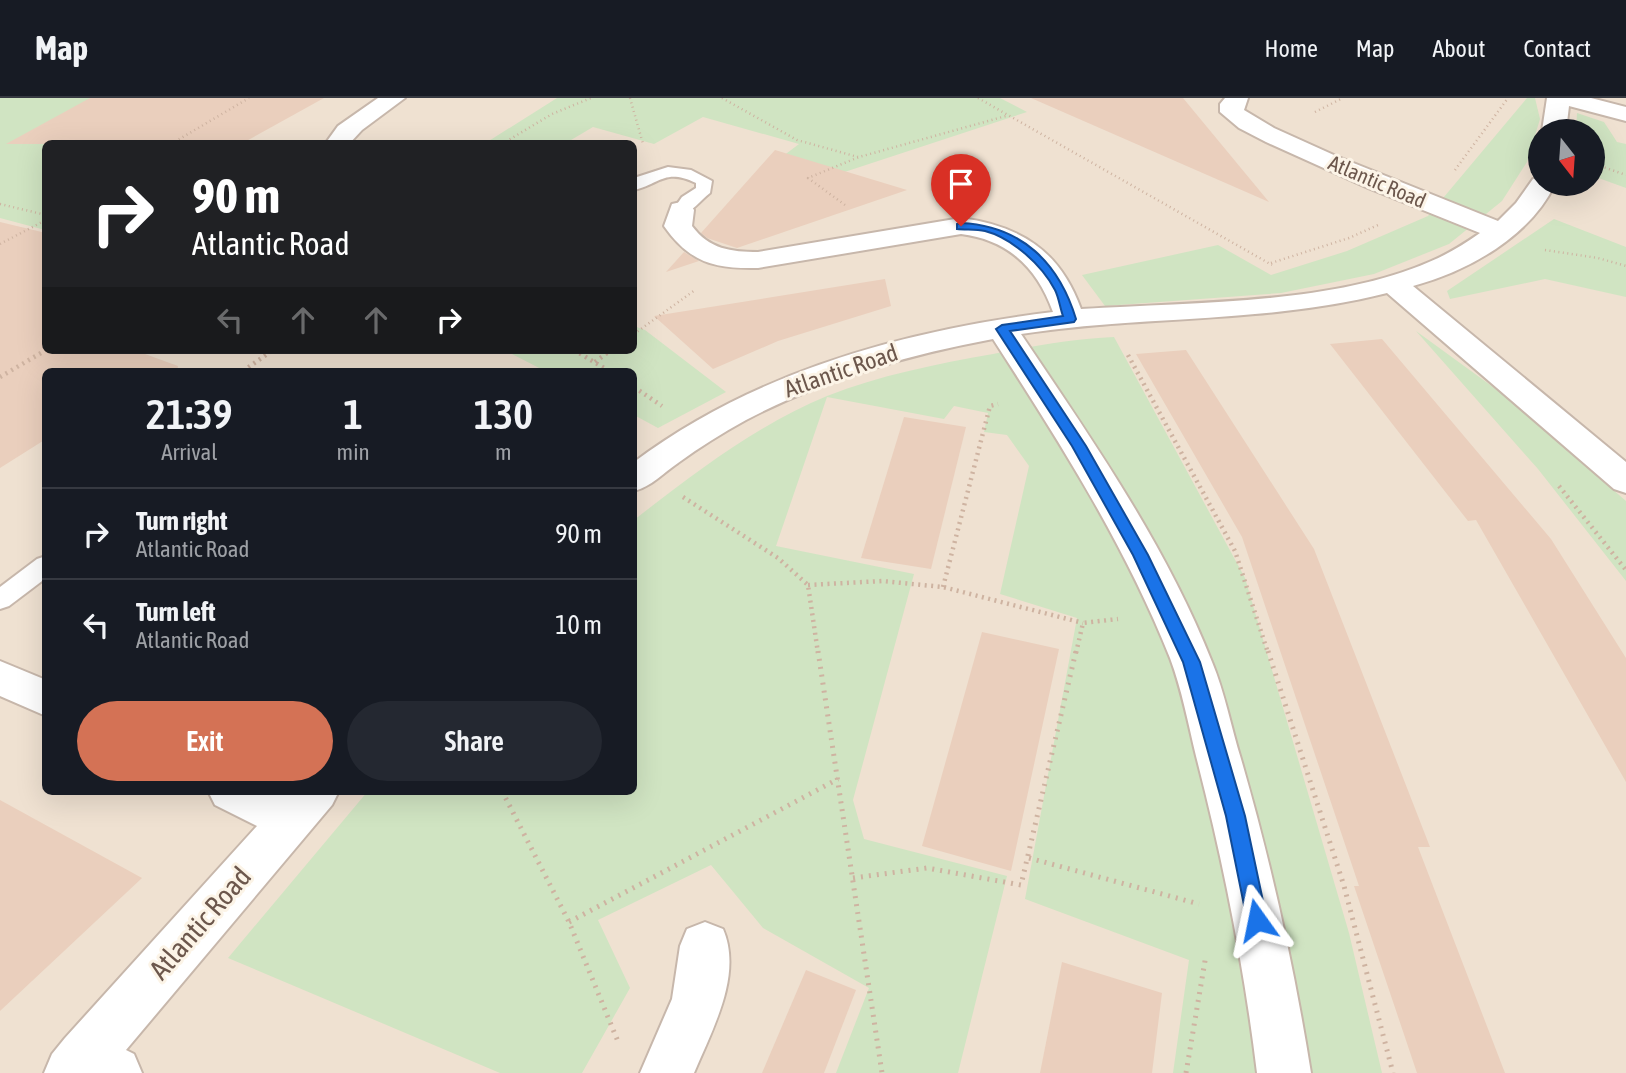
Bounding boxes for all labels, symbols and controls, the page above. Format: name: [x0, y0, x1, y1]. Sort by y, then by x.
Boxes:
text: Map: [35, 29, 88, 67]
text: Home: [1264, 35, 1318, 62]
text: Map: [1356, 35, 1394, 62]
text: About: [1432, 35, 1485, 62]
text: Contact: [1523, 35, 1591, 62]
north arrow: [1528, 119, 1605, 196]
map controls: [1528, 119, 1605, 196]
street label: Atlantic Road: [1325, 150, 1430, 212]
pin: [931, 154, 991, 226]
icon: arrive: [942, 165, 980, 203]
text: 90 m: [192, 167, 280, 223]
icon: right: [77, 168, 168, 259]
text: Atlantic Road: [192, 225, 350, 262]
icon: left: [211, 301, 249, 339]
icon: ahead: [284, 301, 322, 339]
icon: ahead: [357, 301, 395, 339]
icon: right: [430, 301, 468, 339]
street label: Atlantic Road: [781, 339, 901, 403]
text: 21:39: [146, 390, 233, 438]
text: 1: [343, 390, 363, 438]
text: 130: [474, 390, 533, 438]
text: Arrival: [161, 439, 217, 465]
text: min: [337, 439, 370, 465]
text: m: [495, 439, 512, 465]
text: Turn right: [136, 506, 227, 536]
icon: right: [77, 515, 115, 553]
text: 90 m: [555, 519, 602, 549]
text: Atlantic Road: [136, 536, 249, 562]
text: Turn left: [136, 597, 216, 627]
icon: left: [77, 606, 115, 644]
text: 10 m: [555, 610, 602, 640]
text: Atlantic Road: [136, 627, 249, 653]
button: Exit: [77, 701, 333, 781]
button: Share: [347, 701, 602, 781]
street label: Atlantic Road: [143, 860, 257, 986]
position arrow: [1220, 883, 1294, 957]

